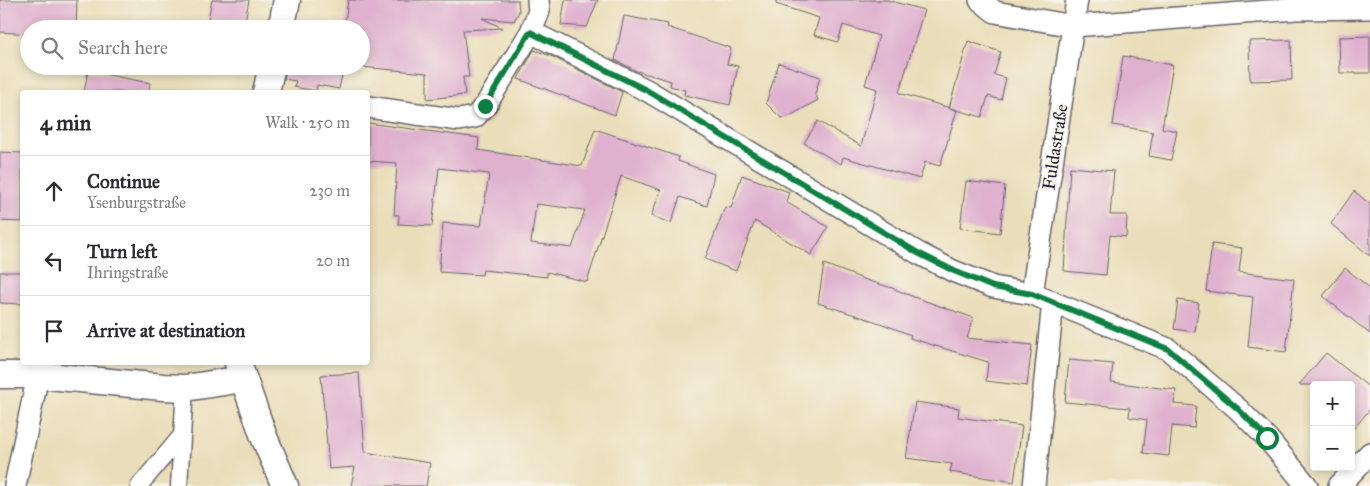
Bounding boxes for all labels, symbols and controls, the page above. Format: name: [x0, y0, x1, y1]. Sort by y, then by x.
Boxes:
search box: [20, 20, 370, 75]
icon: search: [38, 34, 66, 62]
text: Search here: [78, 36, 168, 59]
route end: [474, 95, 497, 118]
street label: Fuldastraße: [1037, 102, 1073, 192]
text: 4 min: [40, 110, 91, 136]
text: Walk · 250 m: [265, 113, 350, 132]
text: Continue: [87, 170, 160, 193]
icon: ahead: [40, 177, 68, 205]
text: 230 m: [310, 181, 350, 200]
text: Ysenburgstraße: [87, 193, 186, 212]
text: Turn left: [87, 240, 157, 263]
icon: left: [40, 247, 68, 275]
text: 20 m: [316, 251, 350, 270]
text: Ihringstraße: [87, 263, 168, 282]
icon: arrive: [40, 317, 68, 345]
text: Arrive at destination: [87, 319, 245, 342]
map controls: [1310, 381, 1355, 471]
button: +: [1310, 381, 1355, 426]
button: −: [1310, 426, 1355, 471]
route start: [1256, 427, 1279, 450]

